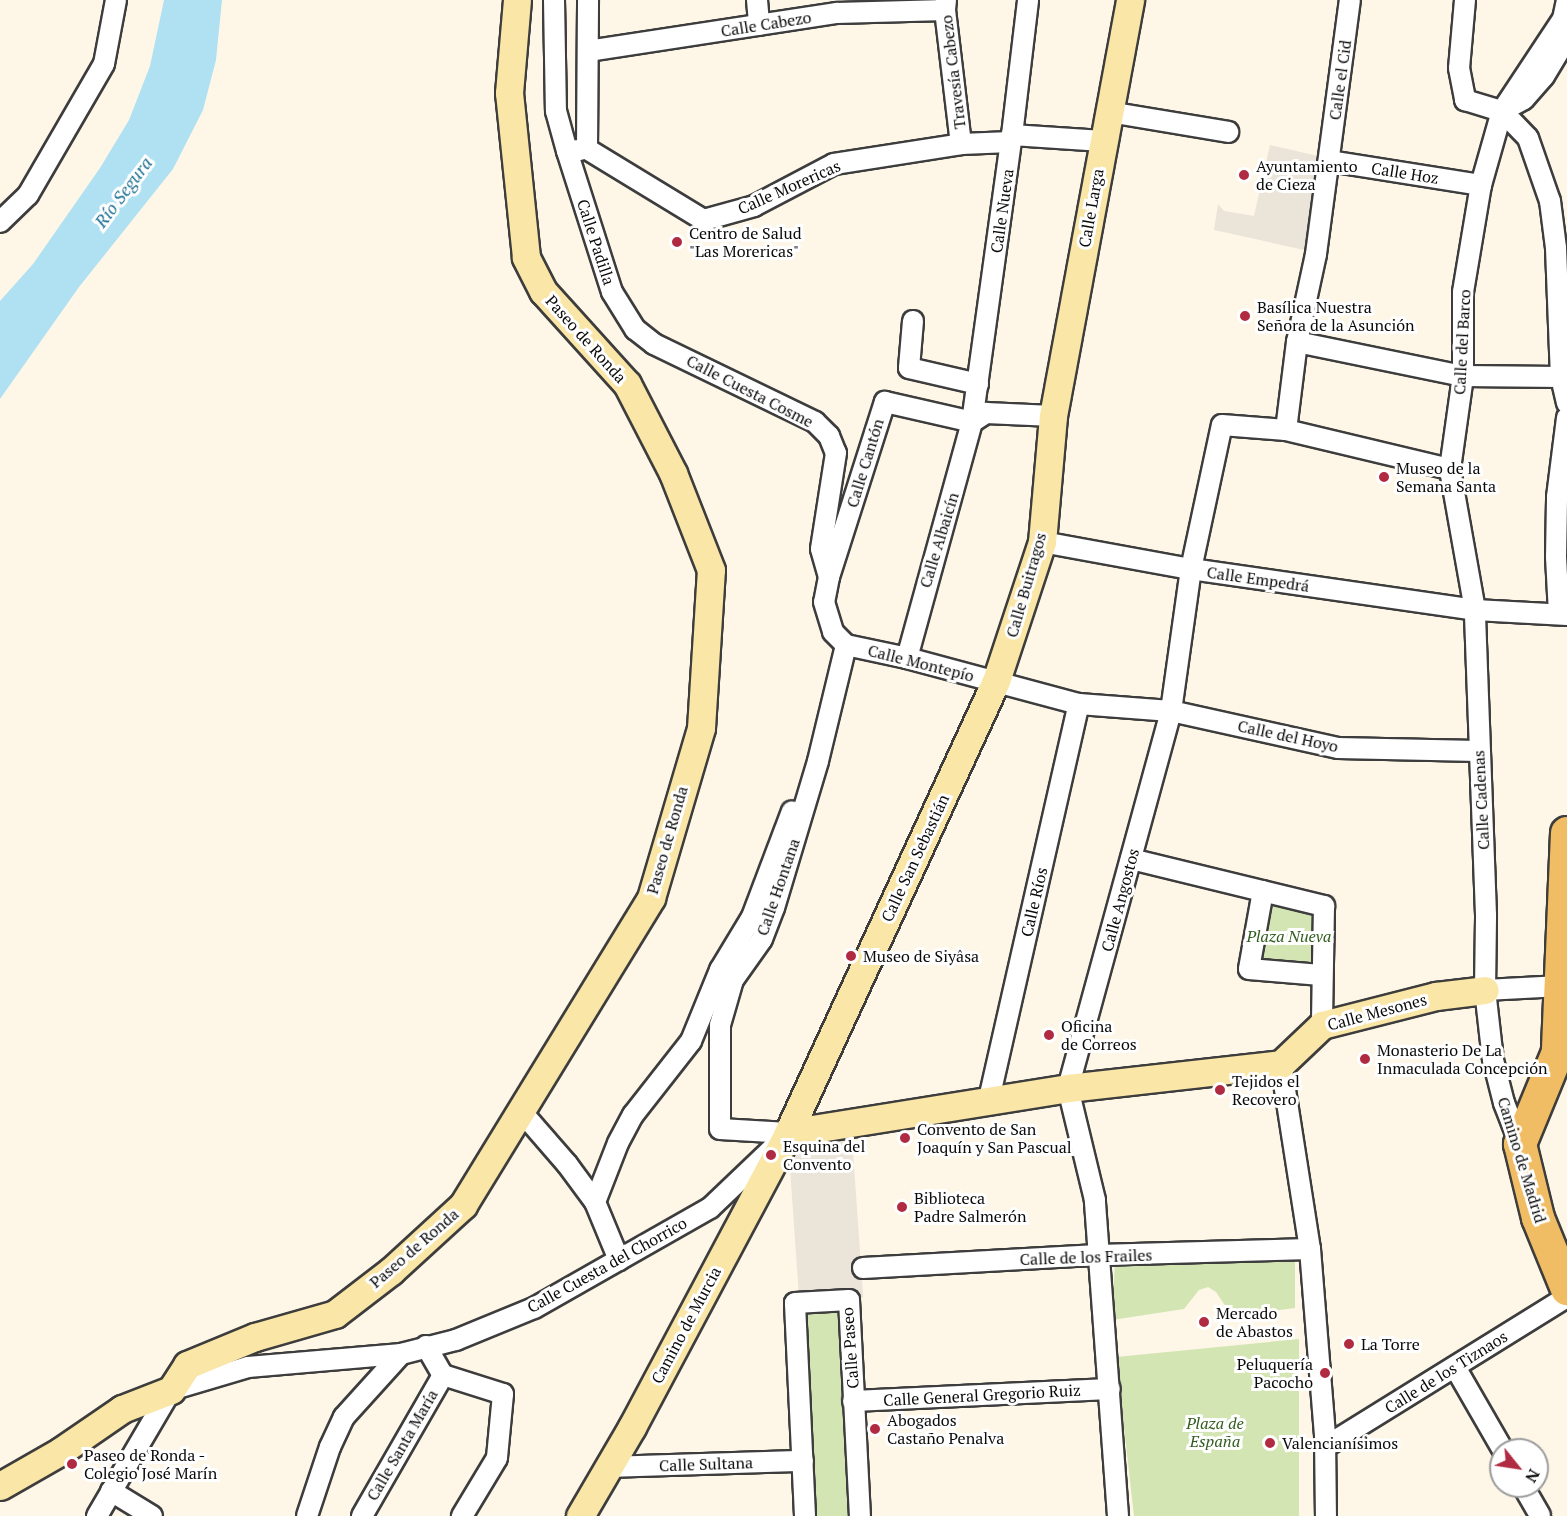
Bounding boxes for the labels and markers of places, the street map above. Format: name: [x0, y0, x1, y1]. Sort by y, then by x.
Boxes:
place label: Ayuntamiento de Cieza: [1256, 156, 1358, 194]
marker: Ayuntamiento de Cieza: [1237, 168, 1251, 182]
place label: Centro de Salud "Las Morericas": [689, 223, 802, 261]
marker: Centro de Salud "Las Morericas": [670, 235, 684, 249]
place label: Basílica Nuestra Señora de la Asunción: [1257, 297, 1415, 335]
marker: Basílica Nuestra Señora de la Asunción: [1238, 309, 1252, 323]
place label: Museo de la Semana Santa: [1396, 458, 1496, 496]
marker: Museo de la Semana Santa: [1377, 470, 1391, 484]
place label: Museo de Siyâsa: [863, 946, 979, 966]
marker: Museo de Siyâsa: [844, 949, 858, 963]
place label: Oficina de Correos: [1061, 1016, 1137, 1054]
marker: Oficina de Correos: [1042, 1028, 1056, 1042]
place label: Monasterio De La Inmaculada Concepción: [1377, 1040, 1548, 1078]
marker: Monasterio De La Inmaculada Concepción: [1358, 1052, 1372, 1066]
place label: Tejidos el Recovero: [1232, 1071, 1300, 1109]
marker: Tejidos el Recovero: [1213, 1083, 1227, 1097]
place label: Convento de San Joaquín y San Pascual: [917, 1119, 1072, 1157]
marker: Convento de San Joaquín y San Pascual: [898, 1131, 912, 1145]
place label: Esquina del Convento: [783, 1136, 865, 1174]
marker: Esquina del Convento: [764, 1148, 778, 1162]
place label: Biblioteca Padre Salmerón: [914, 1188, 1026, 1226]
marker: Biblioteca Padre Salmerón: [895, 1200, 909, 1214]
place label: Mercado de Abastos: [1216, 1303, 1293, 1341]
marker: Mercado de Abastos: [1197, 1315, 1211, 1329]
place label: La Torre: [1361, 1334, 1420, 1354]
marker: La Torre: [1342, 1337, 1356, 1351]
place label: Peluquería Pacocho: [1237, 1354, 1313, 1392]
marker: Peluquería Pacocho: [1318, 1366, 1332, 1380]
place label: Abogados Castaño Penalva: [887, 1410, 1004, 1448]
marker: Abogados Castaño Penalva: [868, 1422, 882, 1436]
place label: Valencianísimos: [1282, 1433, 1398, 1453]
marker: Valencianísimos: [1263, 1436, 1277, 1450]
place label: Paseo de Ronda - Colegio José Marín: [84, 1445, 217, 1483]
marker: Paseo de Ronda - Colegio José Marín: [65, 1457, 79, 1471]

